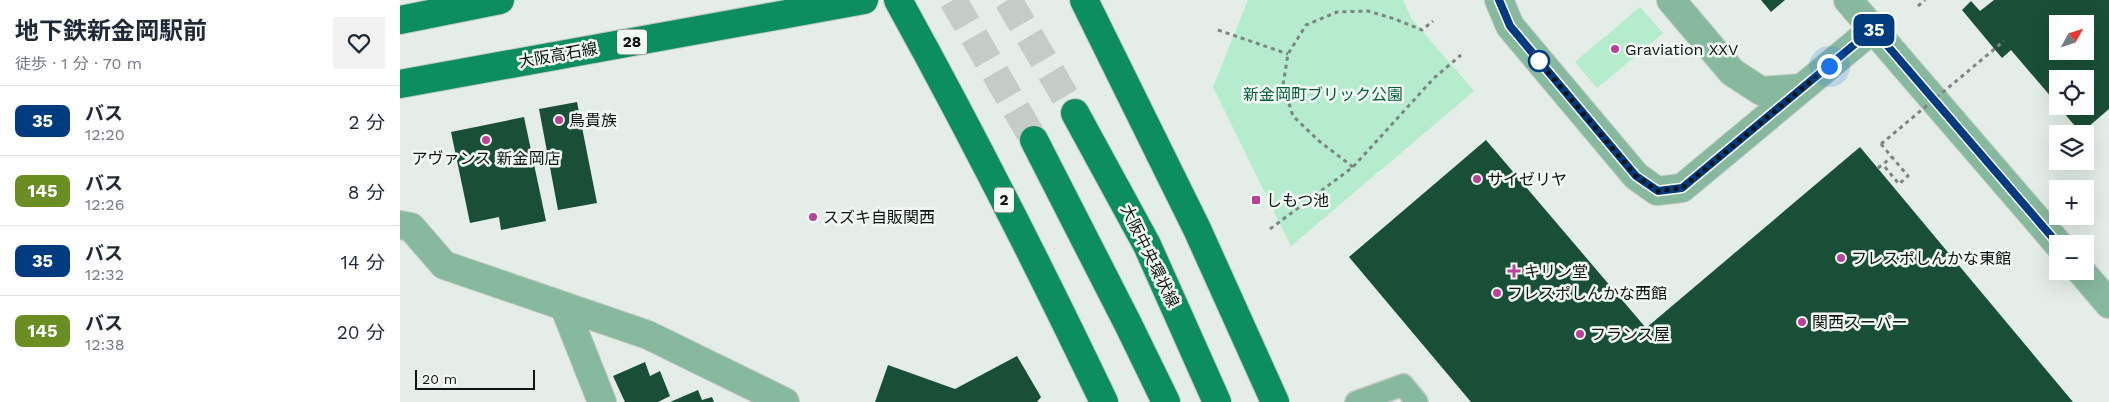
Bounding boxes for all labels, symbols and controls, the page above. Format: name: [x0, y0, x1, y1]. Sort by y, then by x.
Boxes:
line badge: 35: [1852, 14, 1896, 46]
north arrow: [2049, 15, 2094, 60]
map controls: [2049, 15, 2094, 280]
text: 地下鉄新金岡駅前: [15, 17, 207, 45]
button: heart: [333, 17, 385, 69]
text: 35: [1863, 19, 1885, 40]
road number: 28: [617, 30, 647, 54]
street label: 大阪高石線: [517, 39, 599, 71]
place label: Graviation XXV: [1625, 40, 1738, 59]
marker: Graviation XXV: [1609, 43, 1621, 55]
unlabelled marker: [1528, 50, 1550, 72]
text: 徒歩 · 1 分 · 70 m: [15, 54, 142, 73]
your location: [1817, 54, 1842, 79]
button: locate: [2049, 70, 2094, 115]
park label: 新金岡町ブリック公園: [1243, 85, 1403, 104]
text: バス: [85, 102, 123, 125]
text: 35: [32, 110, 53, 131]
text: 2 分: [348, 111, 385, 134]
place label: 鳥貴族: [569, 111, 617, 130]
marker: 鳥貴族: [553, 114, 565, 126]
text: 12:20: [85, 125, 125, 144]
button: layers: [2049, 125, 2094, 170]
marker: アヴァンス 新金岡店: [480, 134, 492, 146]
place label: アヴァンス 新金岡店: [411, 149, 561, 168]
place label: サイゼリヤ: [1487, 170, 1567, 189]
text: バス: [85, 172, 123, 195]
marker: サイゼリヤ: [1471, 173, 1483, 185]
text: 145: [28, 180, 57, 201]
button: +: [2049, 180, 2094, 225]
text: 8 分: [348, 181, 385, 204]
road number: 2: [994, 188, 1014, 212]
place label: しもつ池: [1266, 191, 1329, 210]
marker: しもつ池: [1250, 194, 1262, 206]
text: 12:26: [85, 195, 124, 214]
street label: 大阪中央環状線: [1117, 201, 1183, 311]
place label: スズキ自販関西: [823, 208, 935, 227]
marker: スズキ自販関西: [807, 211, 819, 223]
button: −: [2049, 235, 2094, 280]
text: バス: [85, 242, 123, 265]
place label: フレスポしんかな東館: [1851, 249, 2011, 268]
text: 35: [32, 250, 53, 271]
text: 14 分: [341, 251, 385, 274]
marker: フレスポしんかな東館: [1835, 252, 1847, 264]
place label: キリン堂: [1524, 262, 1588, 281]
text: 12:32: [85, 265, 124, 284]
marker: キリン堂: [1508, 265, 1520, 277]
place label: フレスポしんかな西館: [1507, 284, 1667, 303]
marker: フレスポしんかな西館: [1491, 287, 1503, 299]
text: バス: [85, 312, 123, 335]
place label: 関西スーパー: [1812, 313, 1908, 332]
marker: 関西スーパー: [1796, 316, 1808, 328]
text: 145: [28, 320, 57, 341]
text: 20 分: [337, 321, 385, 344]
place label: フランス屋: [1590, 325, 1670, 344]
marker: フランス屋: [1574, 328, 1586, 340]
text: 12:38: [85, 335, 125, 354]
scale bar: [415, 367, 535, 390]
text: 20 m: [422, 371, 457, 387]

